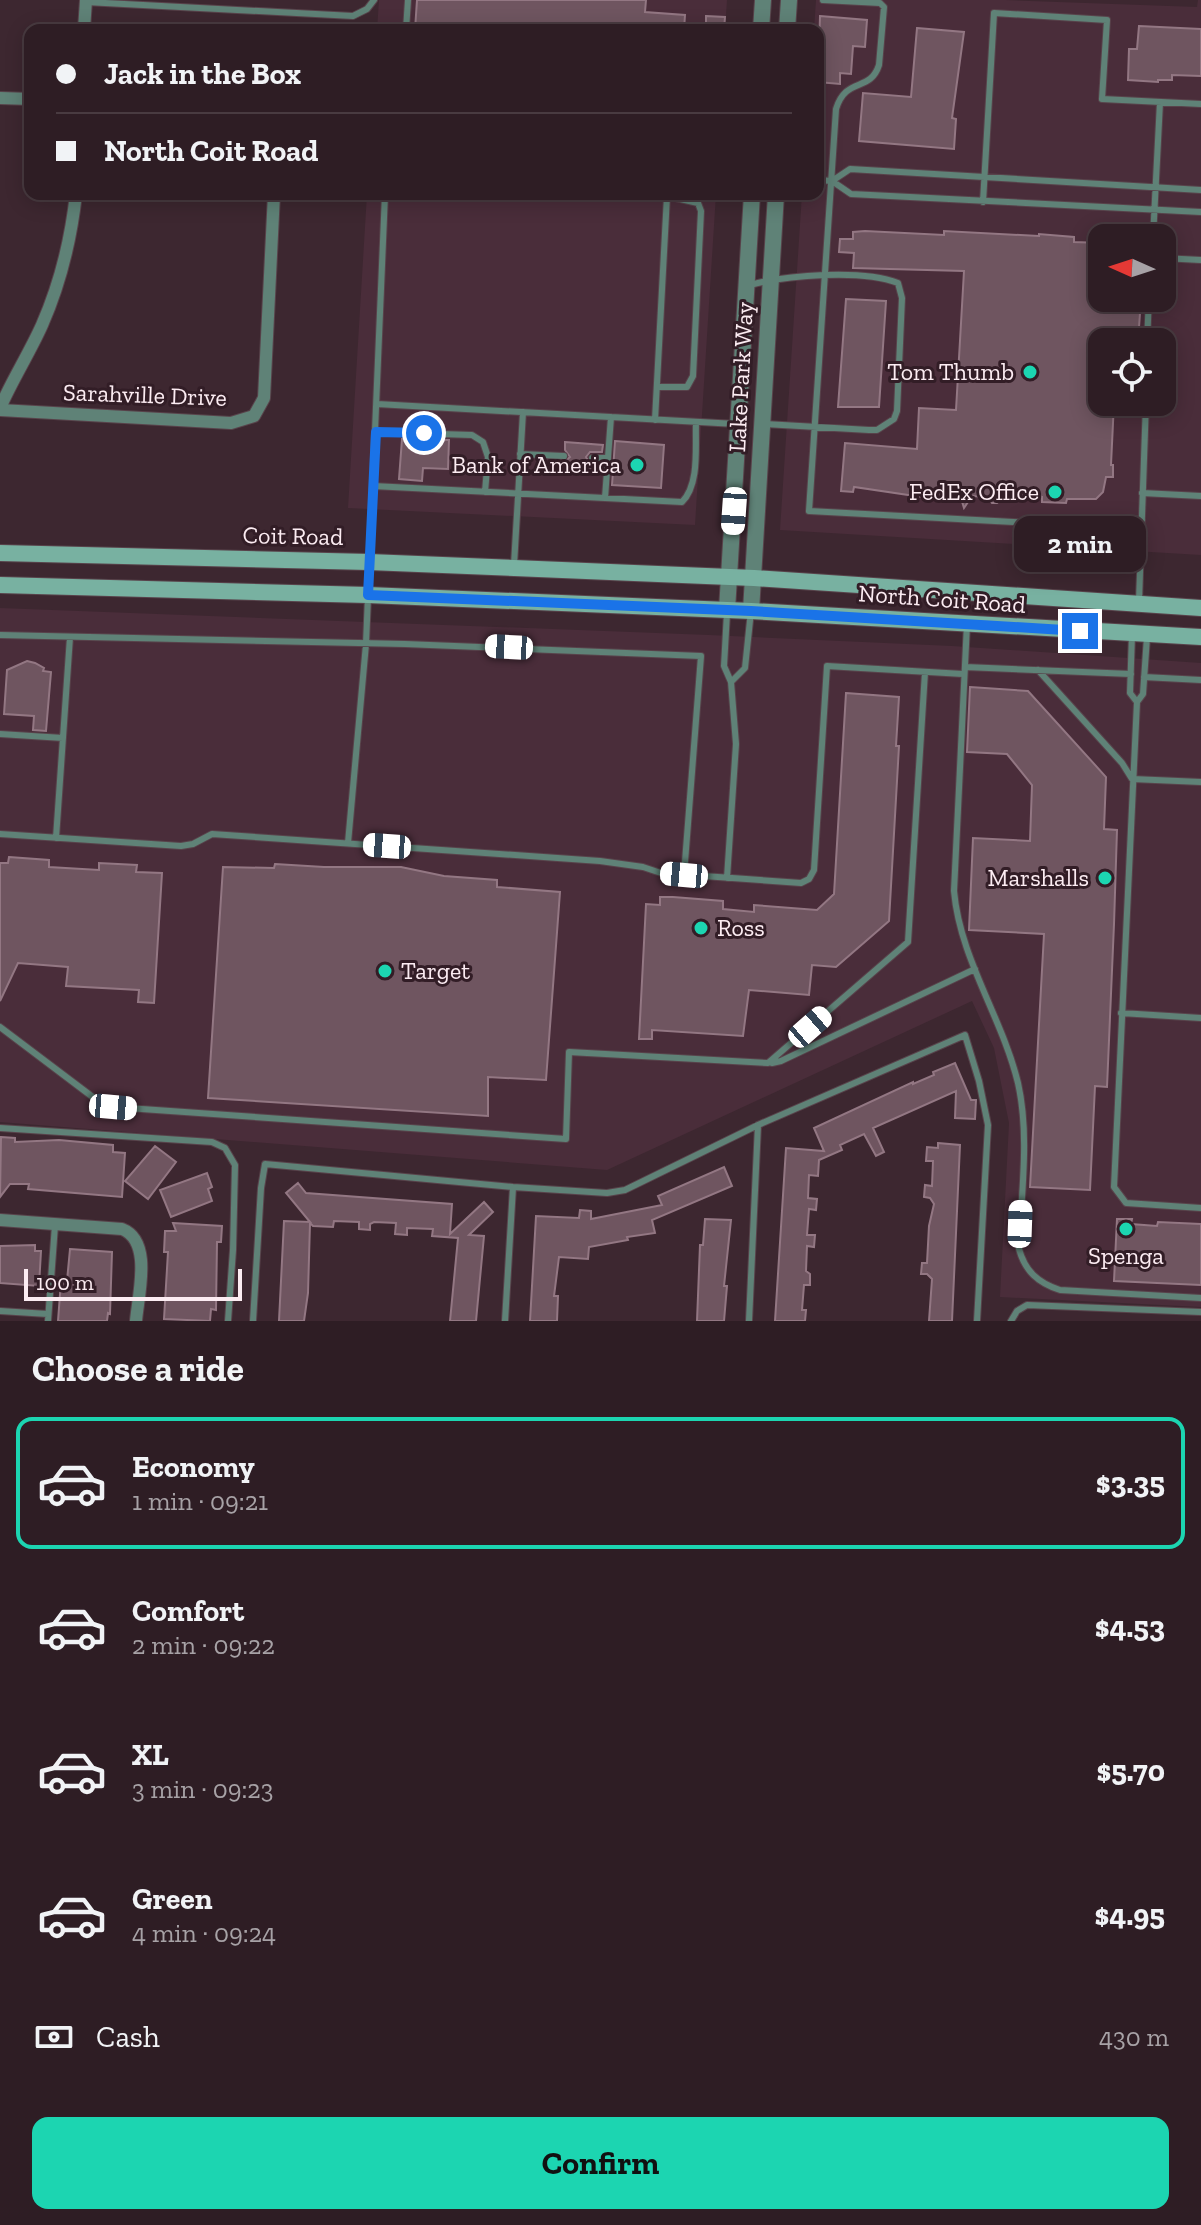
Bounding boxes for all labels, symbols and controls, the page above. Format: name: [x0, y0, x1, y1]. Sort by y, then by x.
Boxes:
text: Jack in the Box: [104, 56, 301, 92]
text: North Coit Road: [104, 133, 318, 169]
north arrow: [1088, 224, 1176, 312]
map controls: [1088, 224, 1176, 416]
street label: Lake Park Way: [722, 300, 759, 453]
button: locate: [1088, 328, 1176, 416]
place label: Tom Thumb: [887, 357, 1014, 386]
marker: Tom Thumb: [1021, 363, 1039, 381]
street label: Sarahville Drive: [63, 377, 227, 412]
route start: [406, 415, 442, 451]
place label: Bank of America: [452, 450, 621, 479]
marker: Bank of America: [628, 456, 646, 474]
place label: FedEx Office: [909, 477, 1039, 506]
marker: FedEx Office: [1046, 483, 1064, 501]
car: [720, 486, 748, 536]
callout: 2 min: [1014, 515, 1146, 571]
street label: Coit Road: [243, 520, 344, 551]
text: 2 min: [1048, 528, 1112, 560]
street label: North Coit Road: [857, 578, 1027, 619]
route end: [1062, 613, 1098, 649]
car: [484, 634, 534, 660]
car: [362, 832, 412, 860]
car: [659, 861, 709, 889]
place label: Marshalls: [988, 863, 1089, 892]
marker: Marshalls: [1096, 869, 1114, 887]
place label: Ross: [717, 913, 765, 942]
marker: Ross: [692, 919, 710, 937]
place label: Target: [401, 956, 470, 985]
marker: Target: [376, 962, 394, 980]
car: [784, 1002, 836, 1052]
car: [88, 1093, 138, 1121]
car: [1007, 1200, 1033, 1248]
marker: Spenga: [1117, 1220, 1135, 1238]
place label: Spenga: [1088, 1241, 1164, 1270]
scale bar: [24, 1265, 242, 1301]
text: 100 m: [36, 1269, 94, 1296]
text: Choose a ride: [32, 1347, 244, 1390]
icon: car: [36, 1447, 108, 1519]
text: Economy: [132, 1449, 255, 1485]
text: $3.35: [1096, 1465, 1165, 1501]
text: 1 min · 09:21: [132, 1485, 268, 1517]
icon: car: [36, 1591, 108, 1663]
text: Comfort: [132, 1593, 244, 1629]
text: $4.53: [1095, 1609, 1165, 1645]
text: 2 min · 09:22: [132, 1629, 275, 1661]
icon: car: [36, 1735, 108, 1807]
text: XL: [132, 1737, 169, 1773]
text: $5.70: [1096, 1753, 1165, 1789]
text: 3 min · 09:23: [132, 1773, 273, 1805]
icon: car: [36, 1879, 108, 1951]
text: Green: [132, 1881, 212, 1917]
text: $4.95: [1095, 1897, 1165, 1933]
text: 4 min · 09:24: [132, 1917, 276, 1949]
icon: cash: [32, 2015, 76, 2059]
text: Cash: [96, 2019, 160, 2055]
text: 430 m: [1099, 2021, 1169, 2053]
button: Confirm: [32, 2117, 1169, 2209]

